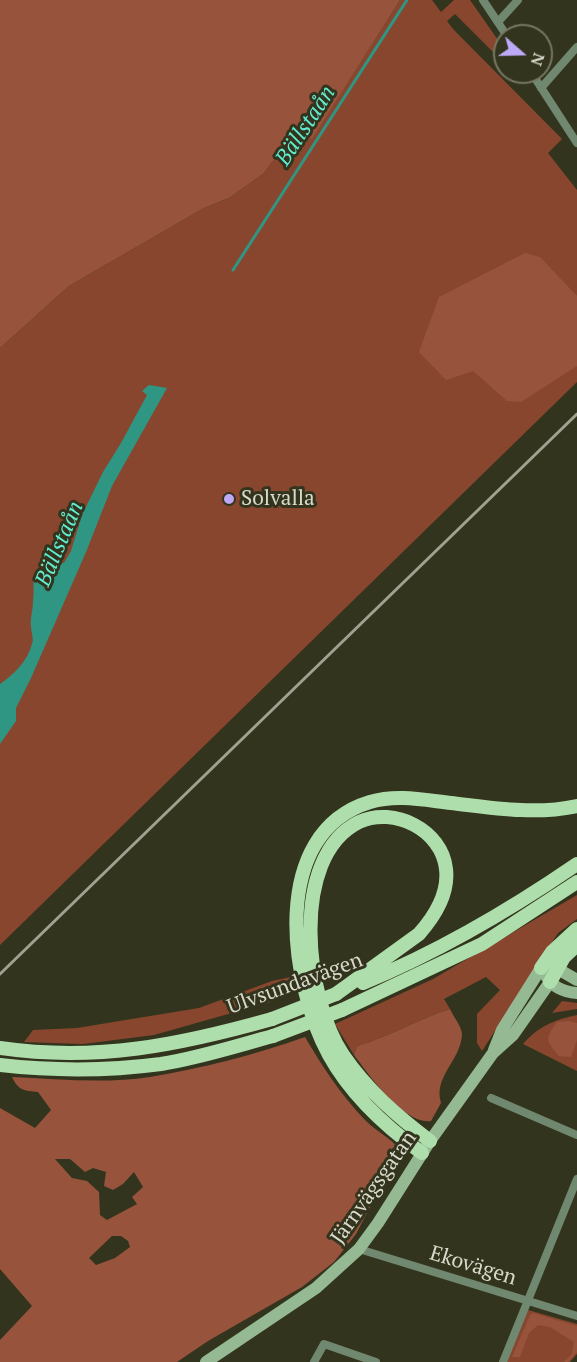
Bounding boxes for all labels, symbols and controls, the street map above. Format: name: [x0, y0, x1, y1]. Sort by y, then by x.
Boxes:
north arrow: [493, 24, 553, 84]
text: N: [526, 50, 550, 69]
water label: Bällstaån: [271, 81, 341, 171]
place label: Solvalla: [241, 486, 315, 512]
marker: Solvalla: [222, 492, 236, 506]
water label: Bällstaån: [30, 498, 90, 590]
street label: Ulvsundavägen: [224, 948, 366, 1020]
street label: Järnvägsgatan: [326, 1127, 422, 1249]
street label: Ekovägen: [427, 1241, 519, 1291]

